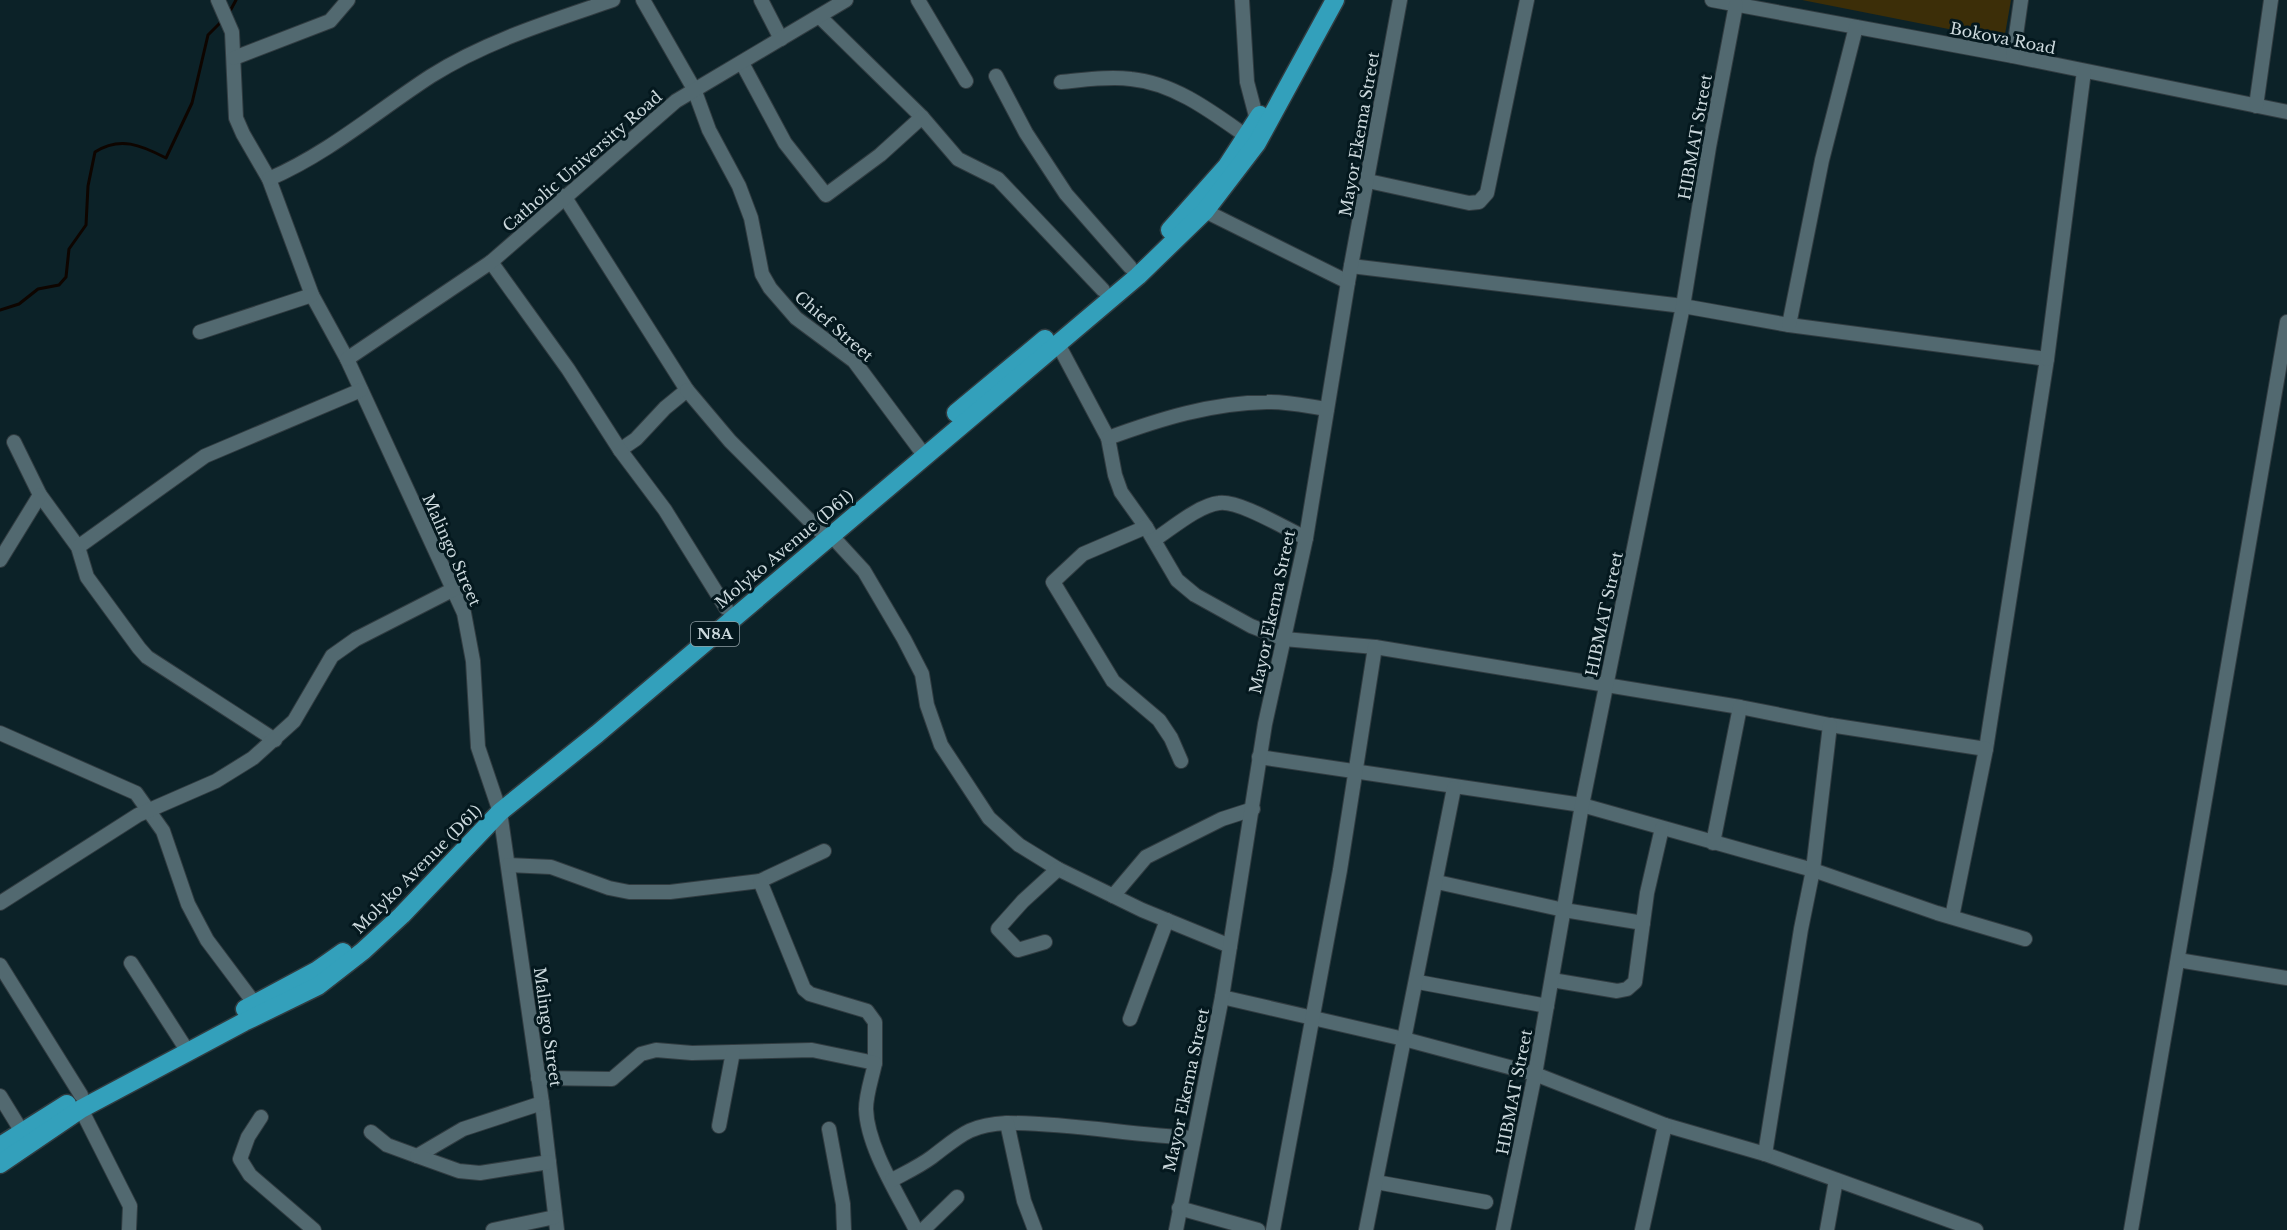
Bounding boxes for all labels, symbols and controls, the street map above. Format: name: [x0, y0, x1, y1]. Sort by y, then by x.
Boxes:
street label: Bokova Road: [1948, 18, 2058, 58]
street label: Mayor Ekema Street: [1335, 50, 1383, 218]
street label: HIBMAT Street: [1674, 73, 1716, 201]
street label: Catholic University Road: [498, 86, 666, 236]
street label: Chief Street: [791, 286, 877, 366]
street label: Molyko Avenue (D61): [711, 485, 857, 613]
street label: Malingo Street: [418, 491, 486, 609]
street label: Mayor Ekema Street: [1245, 528, 1299, 696]
street label: HIBMAT Street: [1581, 550, 1627, 678]
road number: N8A: [691, 622, 739, 646]
street label: Molyko Avenue (D61): [348, 800, 486, 938]
street label: Malingo Street: [530, 966, 566, 1088]
street label: Mayor Ekema Street: [1159, 1006, 1213, 1174]
street label: HIBMAT Street: [1492, 1028, 1536, 1156]

